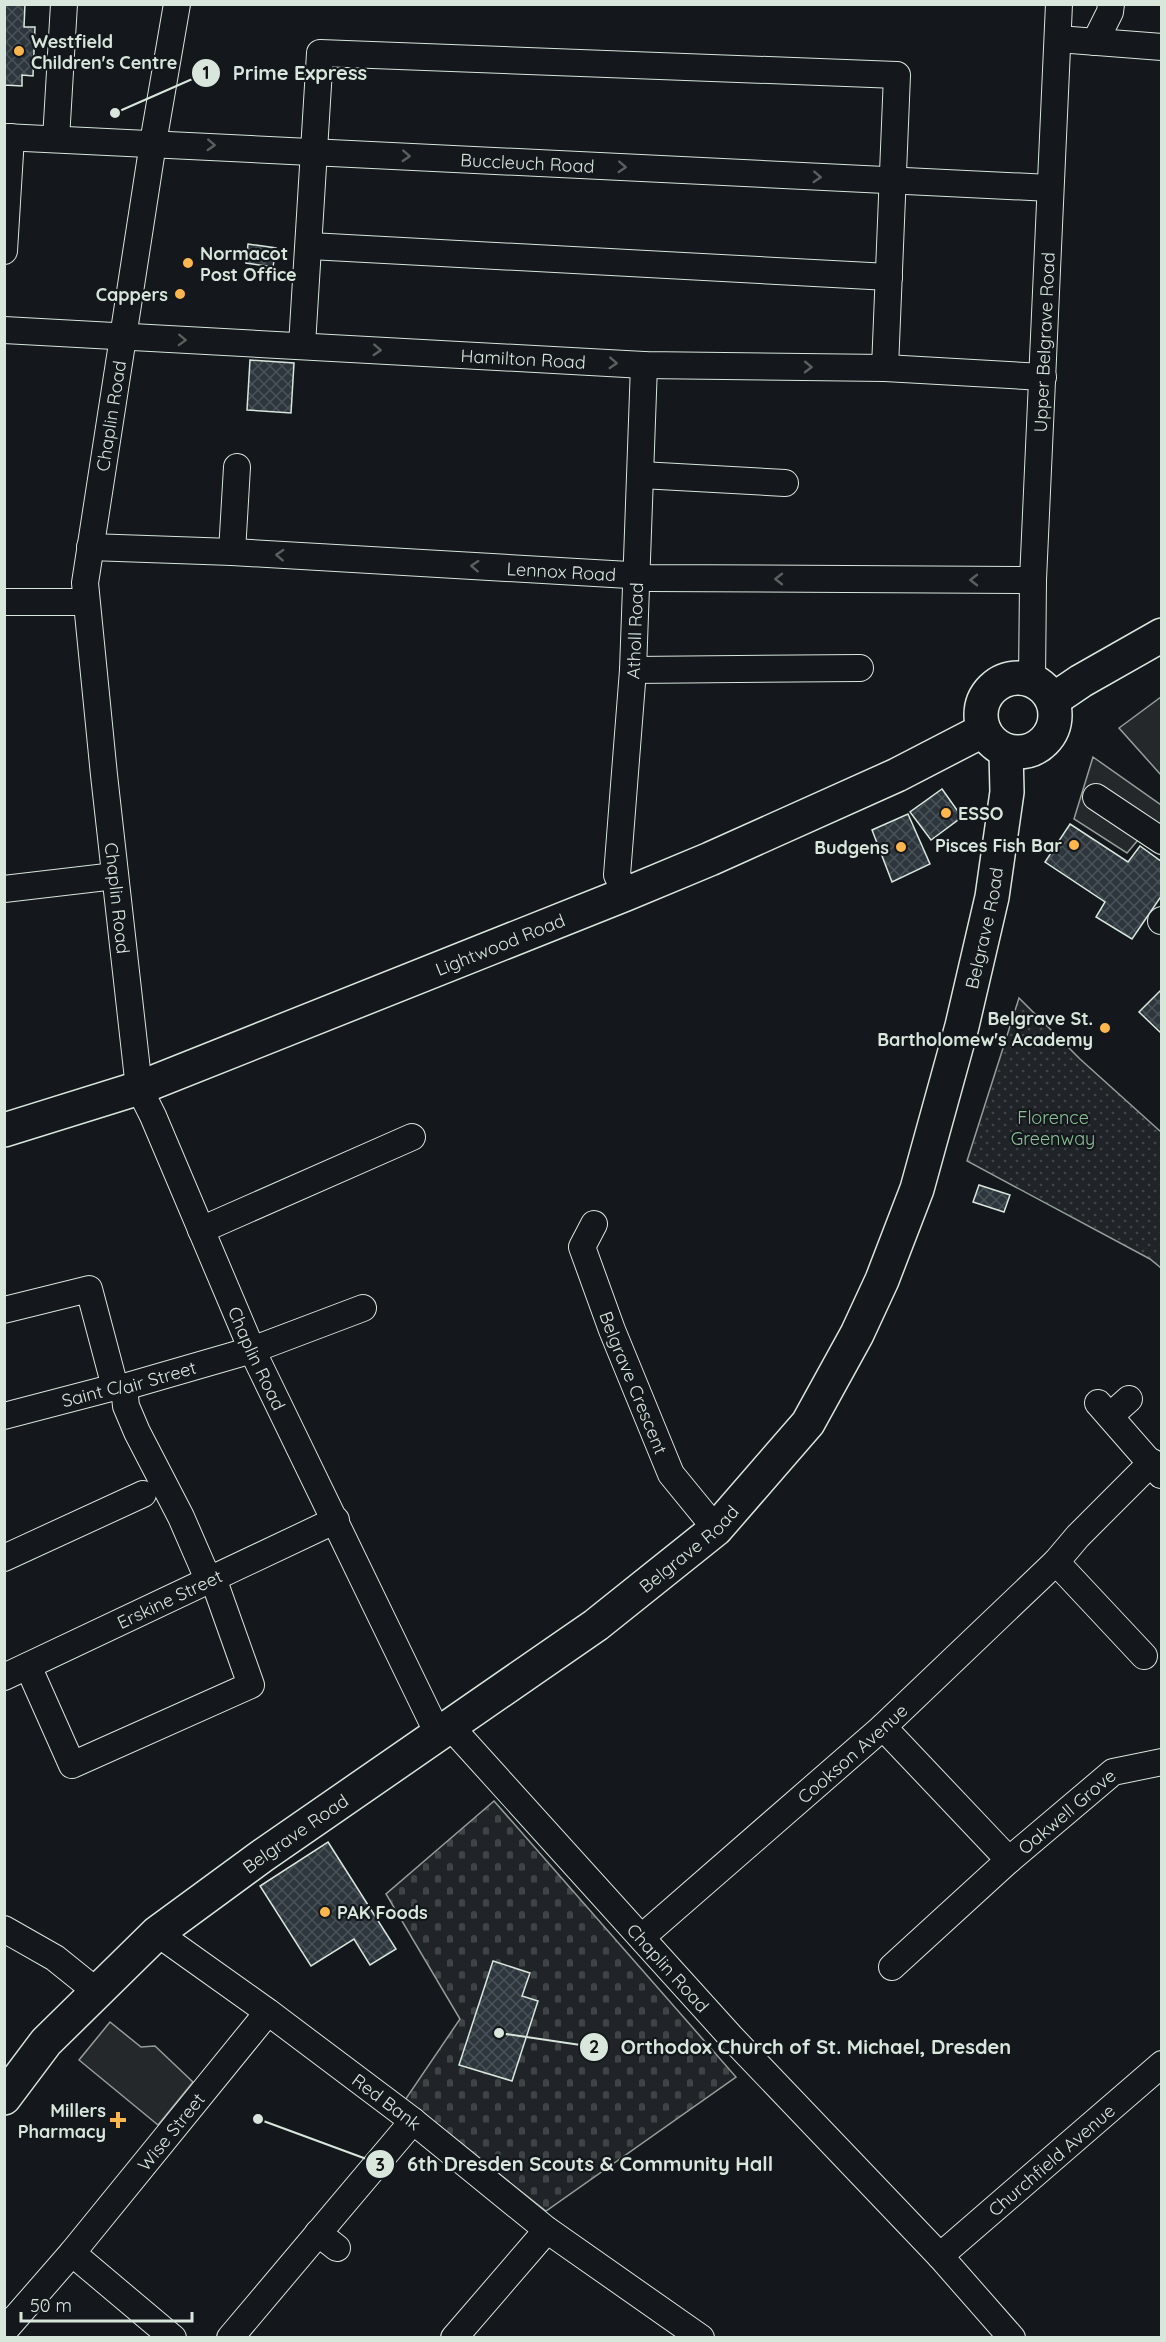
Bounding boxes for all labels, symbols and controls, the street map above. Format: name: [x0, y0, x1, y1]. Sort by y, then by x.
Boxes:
place label: Westfield Children's Centre: [31, 30, 177, 74]
marker: Westfield Children's Centre: [12, 44, 26, 58]
callout: Prime Express: [191, 54, 380, 92]
text: Prime Express: [233, 60, 367, 85]
text: 1: [202, 61, 210, 84]
one-way arrow: [207, 139, 216, 152]
street label: Buccleuch Road: [460, 148, 595, 177]
one-way arrow: [402, 149, 411, 162]
one-way arrow: [617, 160, 626, 173]
one-way arrow: [812, 170, 821, 183]
place label: Normacot Post Office: [200, 242, 297, 286]
street label: Upper Belgrave Road: [1028, 252, 1059, 433]
marker: Normacot Post Office: [181, 256, 195, 270]
place label: Cappers: [96, 283, 168, 306]
marker: Cappers: [173, 287, 187, 301]
one-way arrow: [177, 334, 186, 347]
one-way arrow: [372, 343, 381, 356]
street label: Hamilton Road: [460, 343, 586, 373]
one-way arrow: [609, 357, 618, 370]
street label: Chaplin Road: [91, 359, 131, 473]
one-way arrow: [804, 361, 813, 373]
one-way arrow: [276, 548, 285, 561]
street label: Lennox Road: [506, 556, 617, 586]
one-way arrow: [470, 559, 479, 572]
one-way arrow: [775, 573, 784, 585]
one-way arrow: [970, 574, 979, 586]
street label: Atholl Road: [621, 582, 648, 680]
place label: ESSO: [958, 802, 1003, 825]
marker: ESSO: [939, 806, 953, 820]
place label: Pisces Fish Bar: [935, 834, 1062, 857]
place label: Budgens: [814, 836, 889, 859]
marker: Pisces Fish Bar: [1067, 838, 1081, 852]
marker: Budgens: [894, 840, 908, 854]
street label: Chaplin Road: [100, 841, 135, 955]
street label: Belgrave Road: [960, 866, 1008, 991]
street label: Lightwood Road: [432, 908, 568, 980]
place label: Belgrave St. Bartholomew's Academy: [877, 1007, 1093, 1051]
marker: Belgrave St. Bartholomew's Academy: [1098, 1021, 1112, 1035]
park label: Florence Greenway: [1011, 1106, 1095, 1150]
street label: Chaplin Road: [223, 1303, 291, 1414]
street label: Belgrave Crescent: [595, 1308, 673, 1457]
street label: Saint Clair Street: [59, 1355, 199, 1412]
street label: Belgrave Road: [634, 1500, 743, 1598]
street label: Erskine Street: [113, 1564, 226, 1634]
street label: Cookson Avenue: [792, 1699, 912, 1808]
street label: Oakwell Grove: [1013, 1763, 1120, 1859]
street label: Belgrave Road: [238, 1788, 353, 1878]
place label: PAK Foods: [337, 1901, 428, 1924]
marker: PAK Foods: [318, 1905, 332, 1919]
street label: Chaplin Road: [622, 1918, 714, 2017]
callout: Orthodox Church of St. Michael, Dresden: [579, 2028, 1023, 2066]
text: Orthodox Church of St. Michael, Dresden: [621, 2034, 1011, 2059]
text: 2: [589, 2035, 599, 2058]
street label: Red Bank: [348, 2068, 426, 2135]
street label: Wise Street: [132, 2088, 209, 2175]
place label: Millers Pharmacy: [18, 2099, 106, 2143]
street label: Churchfield Avenue: [983, 2099, 1119, 2221]
marker: Millers Pharmacy: [111, 2113, 125, 2127]
callout: 6th Dresden Scouts & Community Hall: [365, 2145, 785, 2183]
text: 6th Dresden Scouts & Community Hall: [407, 2151, 773, 2176]
text: 3: [375, 2153, 385, 2176]
scale bar: [21, 2285, 192, 2323]
text: 50 m: [30, 2294, 72, 2317]

